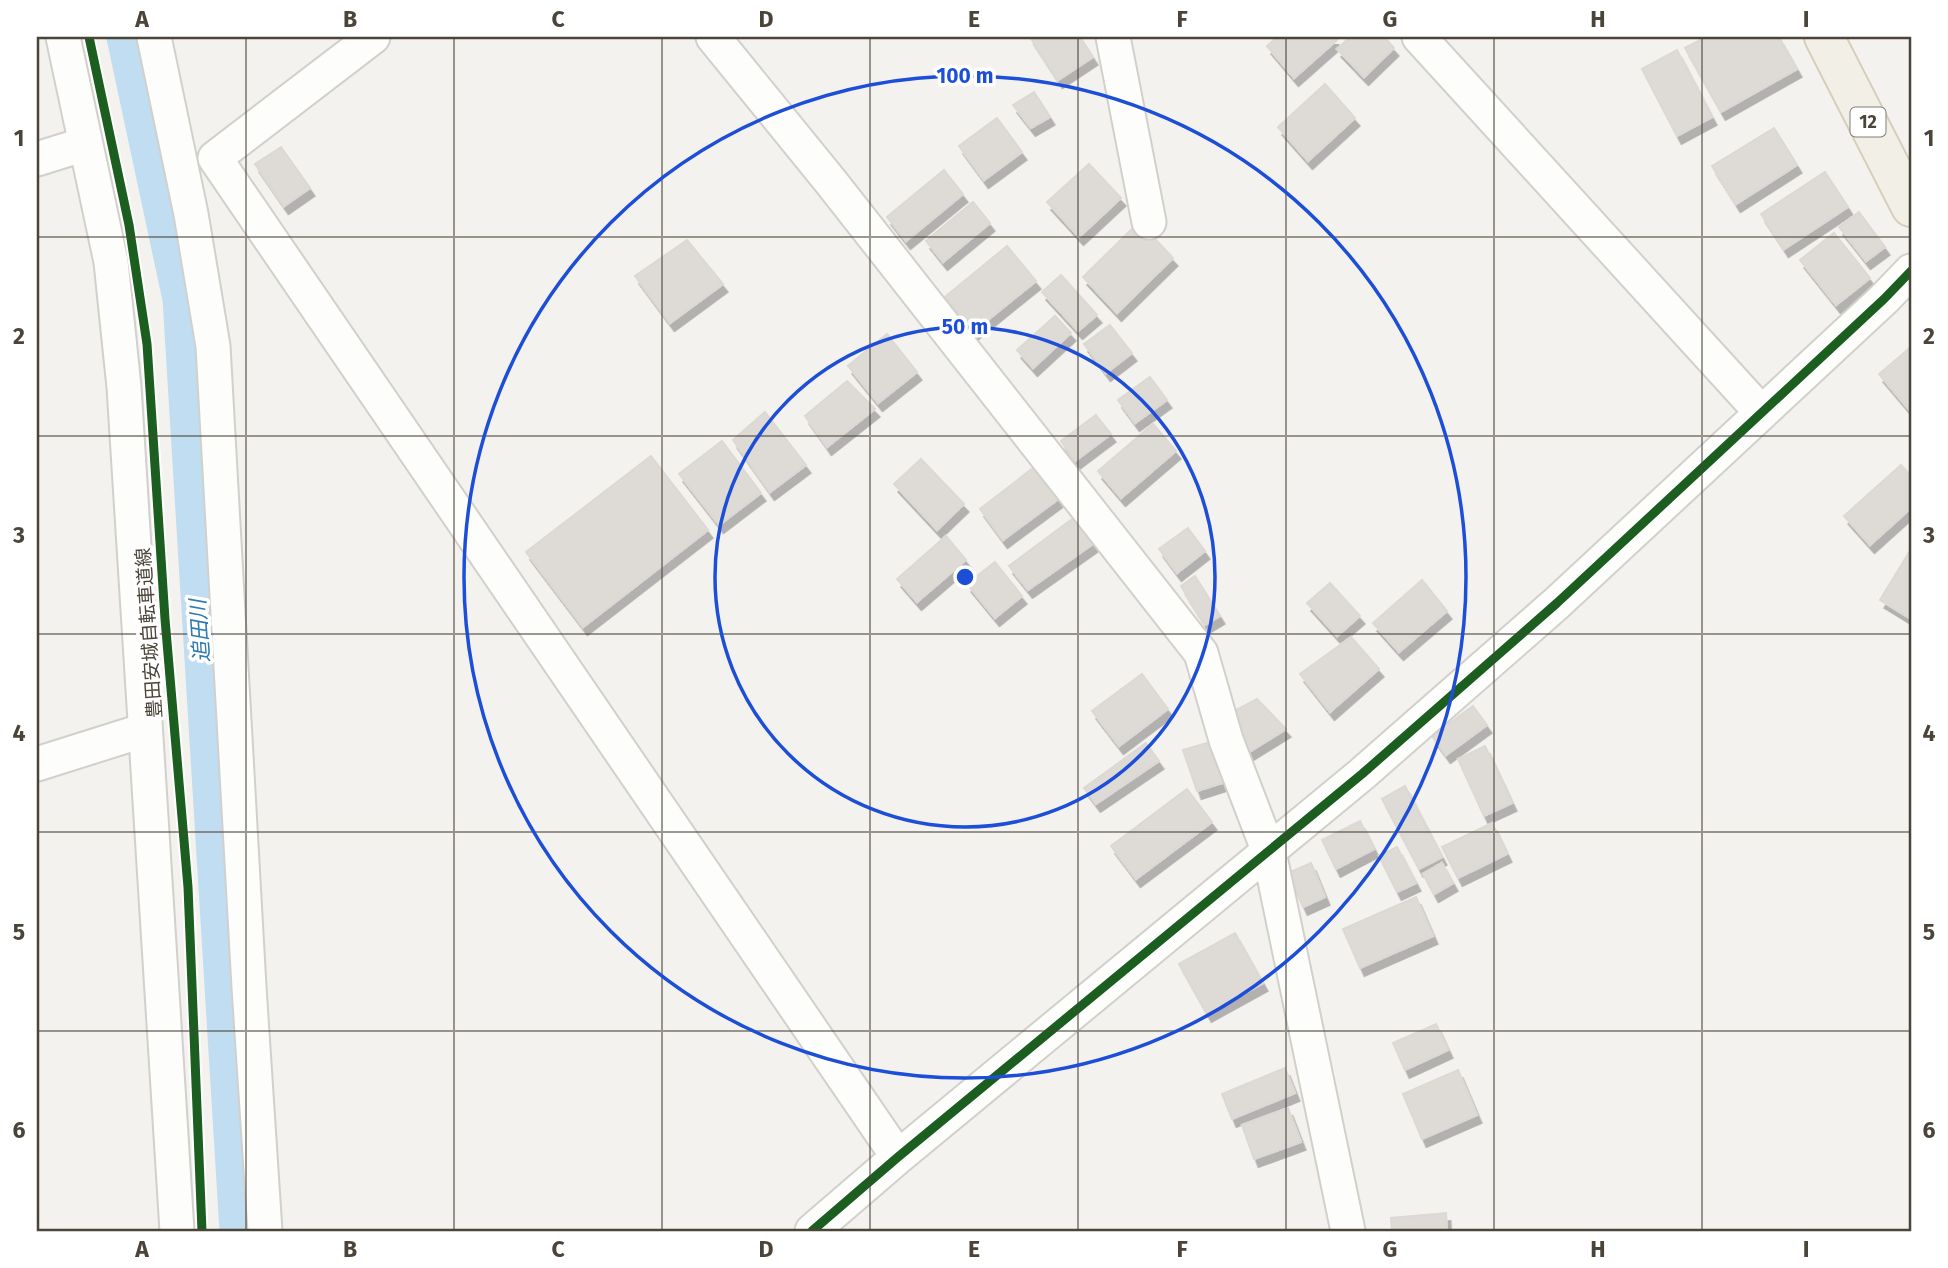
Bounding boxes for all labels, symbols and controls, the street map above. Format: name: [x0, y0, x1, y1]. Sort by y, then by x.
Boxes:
text: A: [134, 5, 149, 33]
text: B: [343, 5, 357, 33]
text: C: [551, 5, 565, 33]
text: D: [759, 5, 774, 33]
text: E: [968, 5, 980, 33]
text: F: [1176, 5, 1188, 33]
text: G: [1383, 5, 1397, 33]
text: H: [1590, 5, 1606, 33]
text: I: [1803, 5, 1809, 33]
text: 100 m: [936, 63, 994, 89]
road number: 12: [1850, 107, 1885, 136]
text: 1: [14, 124, 24, 152]
text: 1: [1924, 124, 1934, 152]
text: 50 m: [942, 314, 988, 340]
text: 2: [13, 322, 25, 350]
text: 2: [1923, 322, 1935, 350]
text: 3: [12, 521, 25, 549]
text: 3: [1922, 521, 1935, 549]
street label: 豊田安城自転車道線: [132, 547, 166, 719]
centre of rings: [953, 565, 977, 589]
water label: 追田川: [185, 597, 215, 663]
text: 4: [13, 719, 26, 747]
text: 4: [1923, 719, 1936, 747]
text: 5: [13, 918, 25, 946]
text: 5: [1923, 918, 1935, 946]
text: 6: [13, 1116, 26, 1144]
text: 6: [1923, 1116, 1936, 1144]
text: A: [134, 1235, 149, 1263]
text: B: [343, 1235, 357, 1263]
text: C: [551, 1235, 565, 1263]
text: D: [759, 1235, 774, 1263]
text: E: [968, 1235, 980, 1263]
text: F: [1176, 1235, 1188, 1263]
text: G: [1383, 1235, 1397, 1263]
text: H: [1590, 1235, 1606, 1263]
text: I: [1803, 1235, 1809, 1263]

